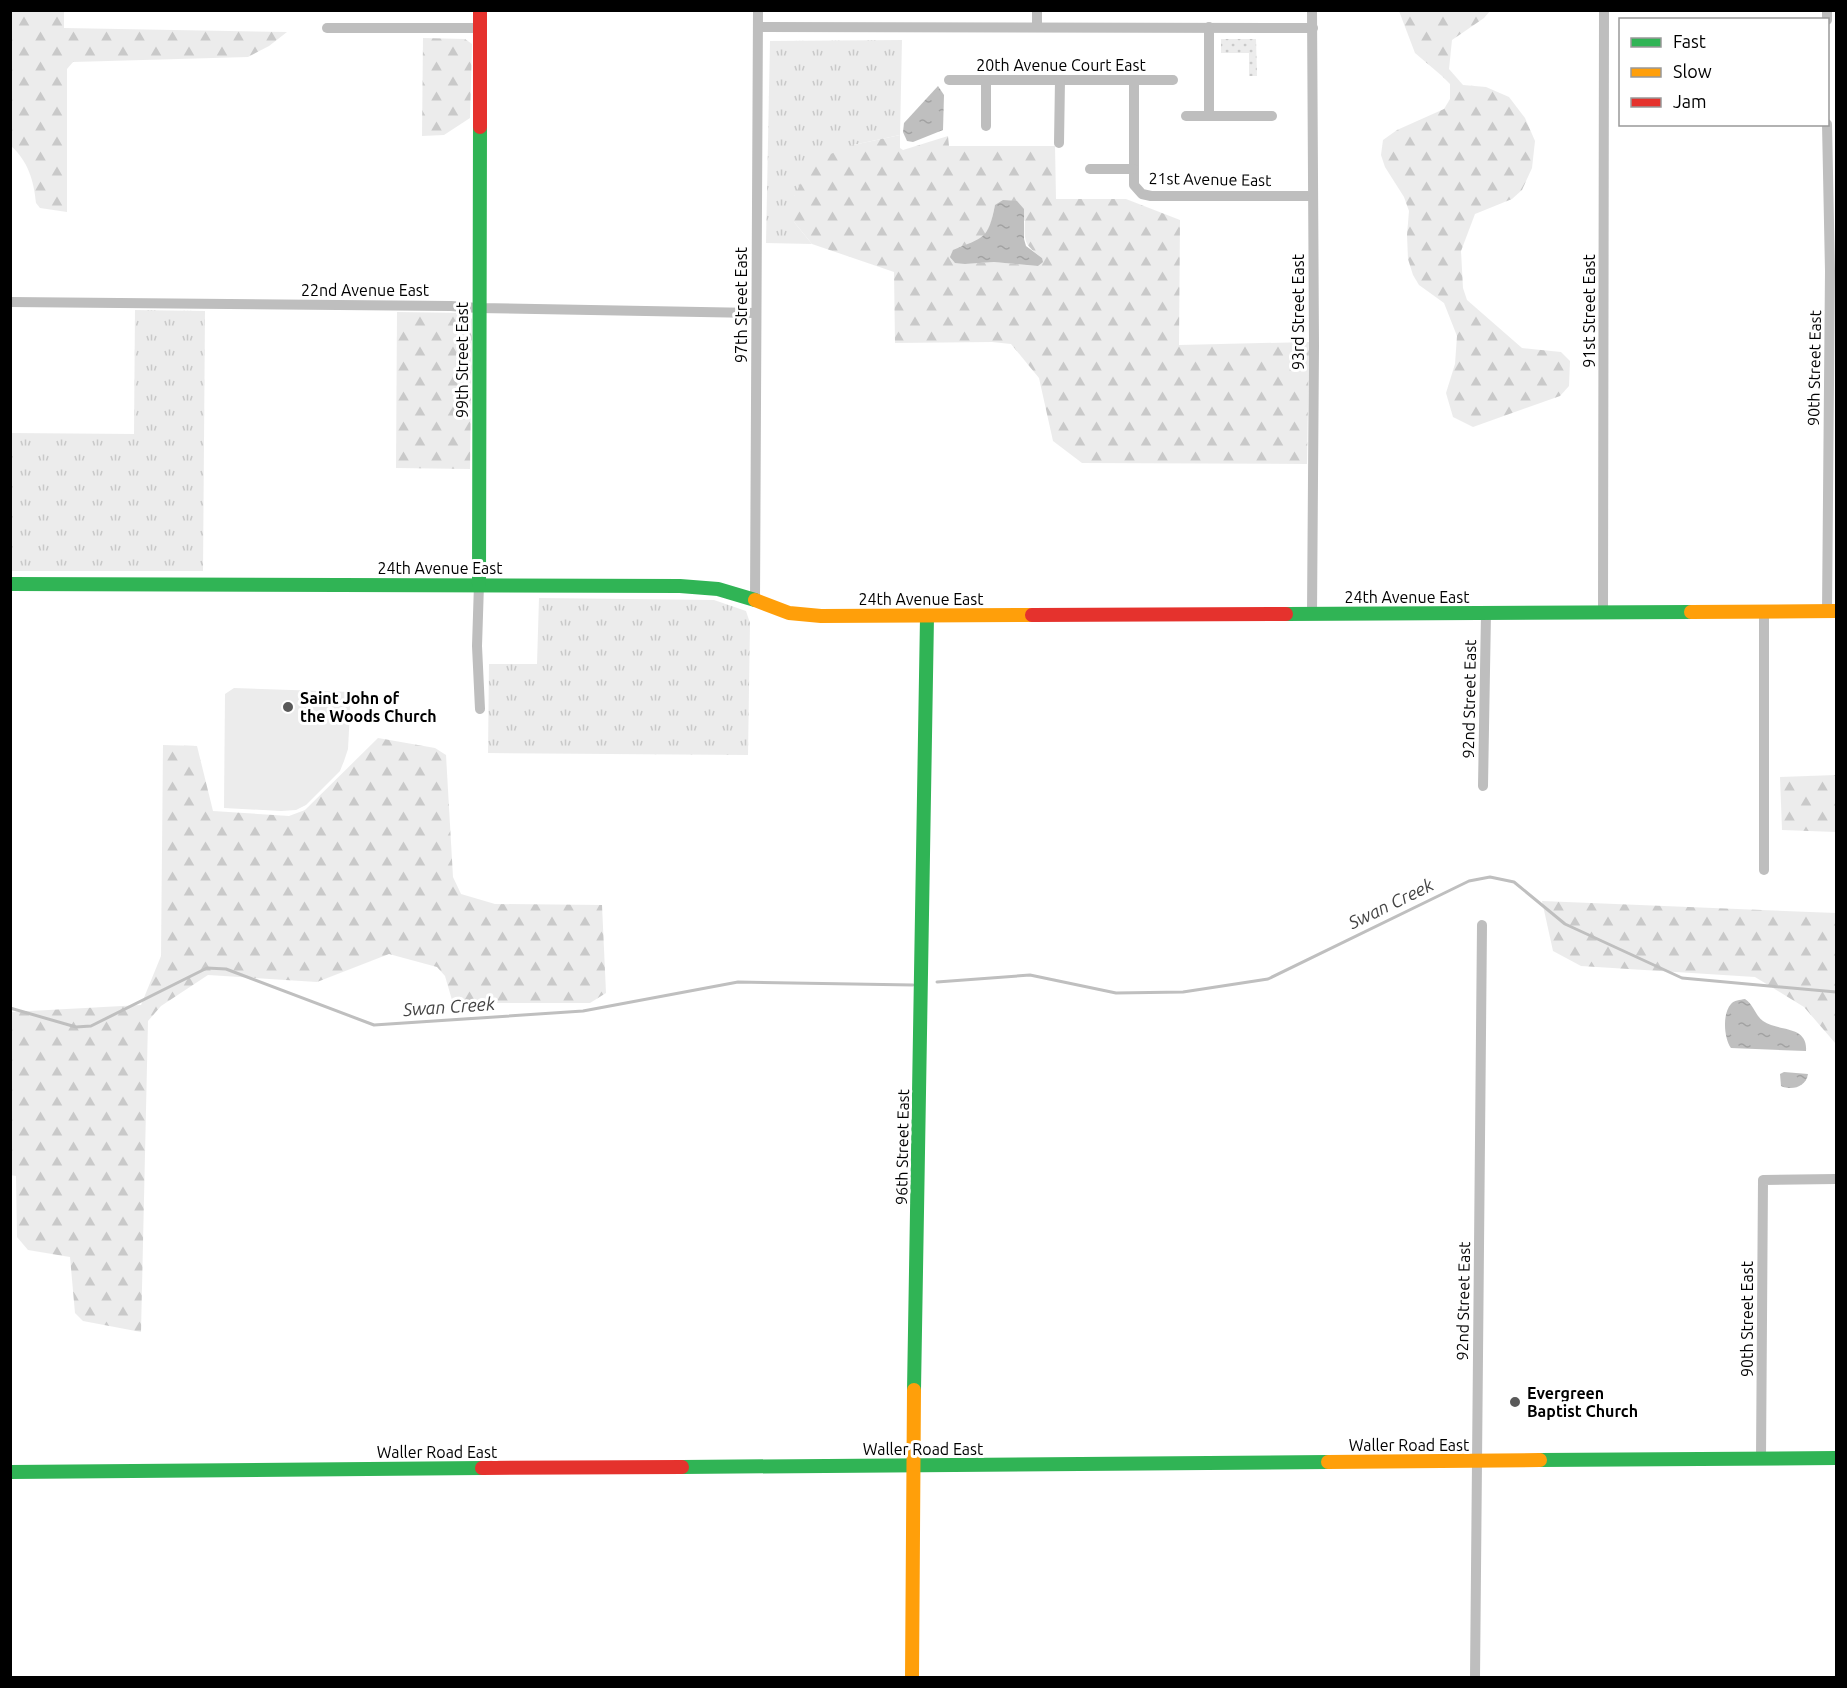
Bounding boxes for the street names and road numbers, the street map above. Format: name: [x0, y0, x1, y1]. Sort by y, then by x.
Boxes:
street label: 20th Avenue Court East: [976, 56, 1146, 74]
street label: 21st Avenue East: [1148, 169, 1272, 189]
street label: 97th Street East: [732, 246, 750, 363]
street label: 93rd Street East: [1289, 253, 1307, 370]
street label: 91st Street East: [1580, 253, 1598, 368]
street label: 22nd Avenue East: [301, 281, 430, 299]
street label: 99th Street East: [453, 301, 471, 418]
street label: 90th Street East: [1804, 309, 1824, 426]
street label: 24th Avenue East: [377, 559, 503, 577]
street label: 24th Avenue East: [1344, 588, 1470, 606]
street label: 24th Avenue East: [858, 590, 984, 608]
street label: 92nd Street East: [1459, 639, 1479, 759]
street label: 96th Street East: [892, 1088, 912, 1205]
street label: 92nd Street East: [1453, 1241, 1473, 1361]
street label: 90th Street East: [1738, 1260, 1756, 1377]
street label: Waller Road East: [1349, 1436, 1470, 1454]
street label: Waller Road East: [863, 1440, 984, 1458]
street label: Waller Road East: [377, 1443, 498, 1461]

